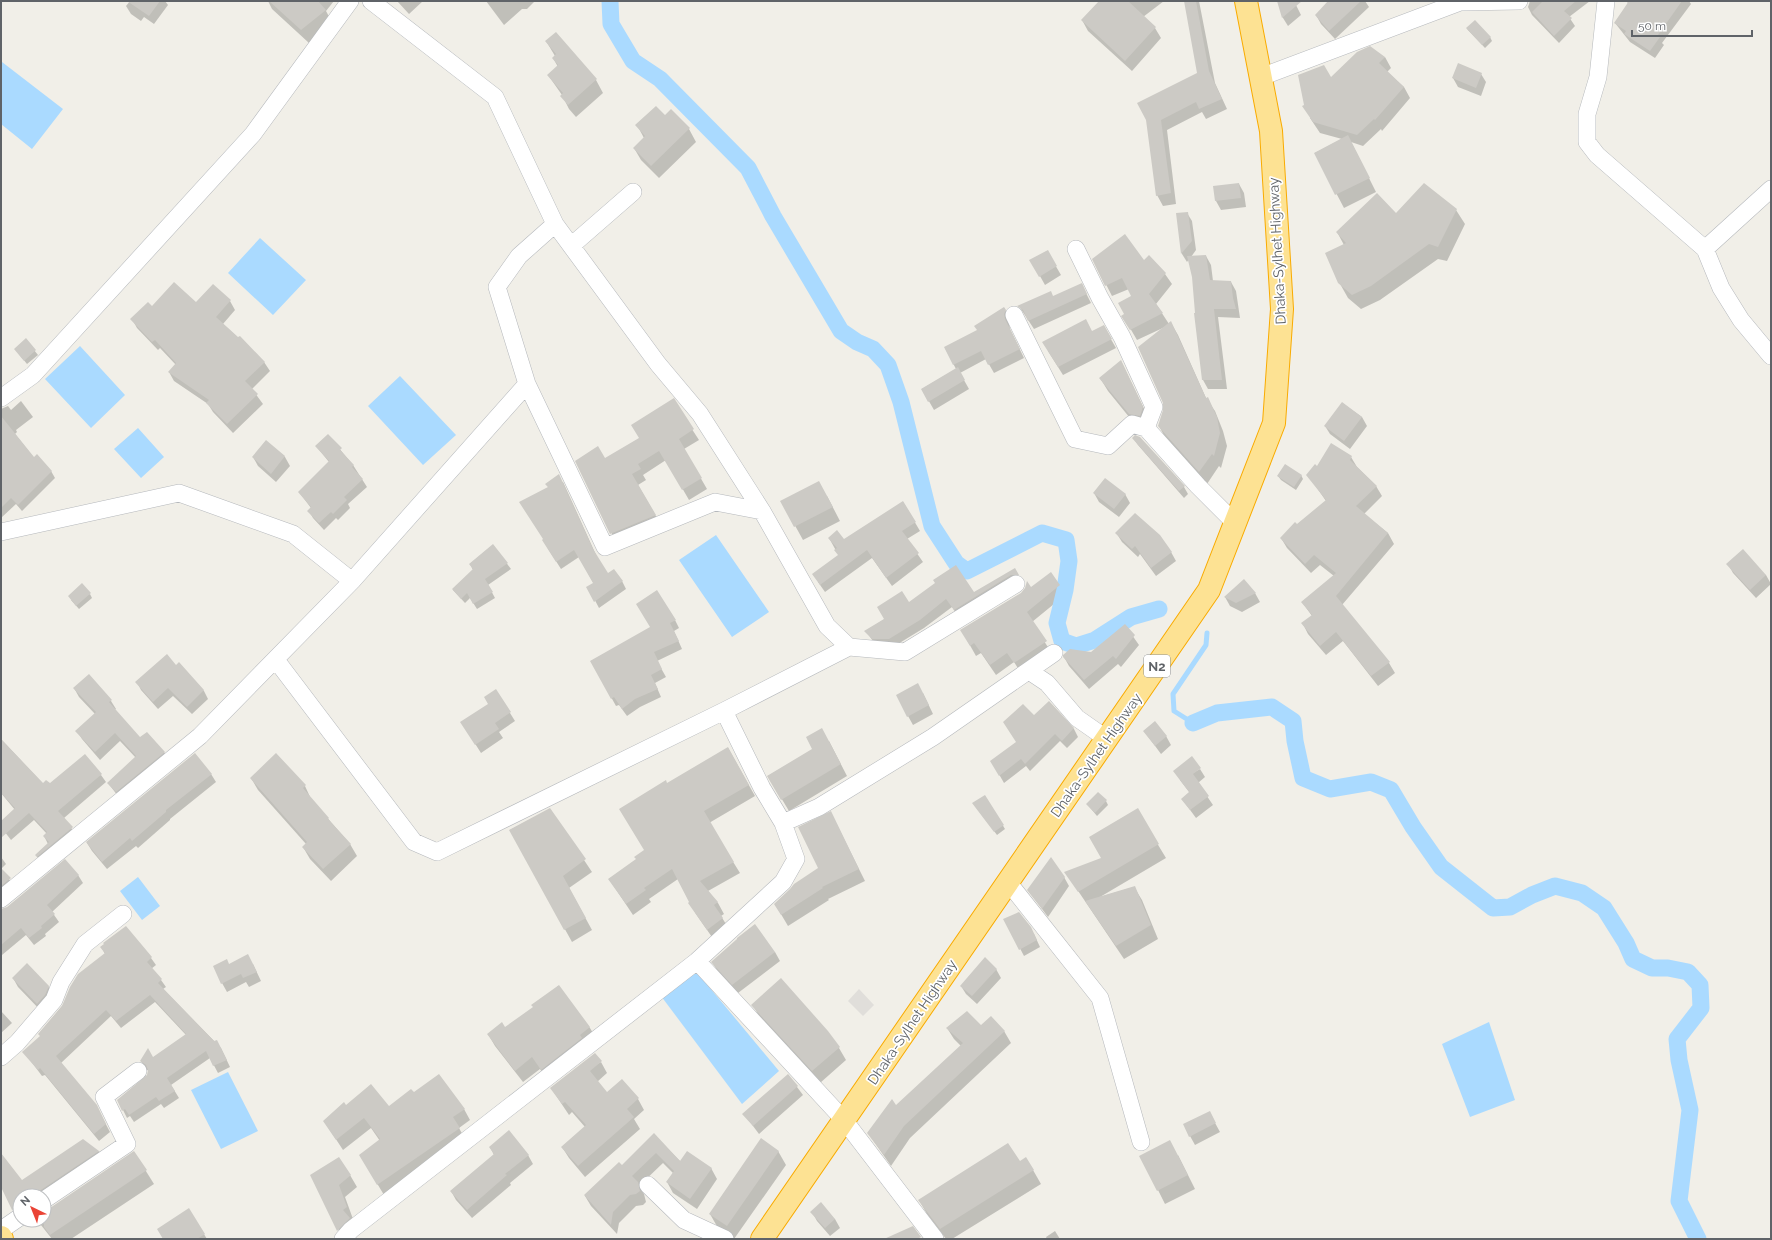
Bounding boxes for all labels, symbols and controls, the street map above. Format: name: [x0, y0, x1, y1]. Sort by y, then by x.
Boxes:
scale bar: [1632, 12, 1752, 38]
text: 50 m: [1638, 19, 1666, 33]
street label: Dhaka-Sylhet Highway: [1265, 177, 1289, 325]
road number: N2: [1144, 655, 1170, 677]
street label: Dhaka-Sylhet Highway: [1047, 690, 1145, 820]
street label: Dhaka-Sylhet Highway: [864, 956, 960, 1087]
north arrow: [12, 1188, 52, 1228]
text: N: [18, 1193, 33, 1209]

